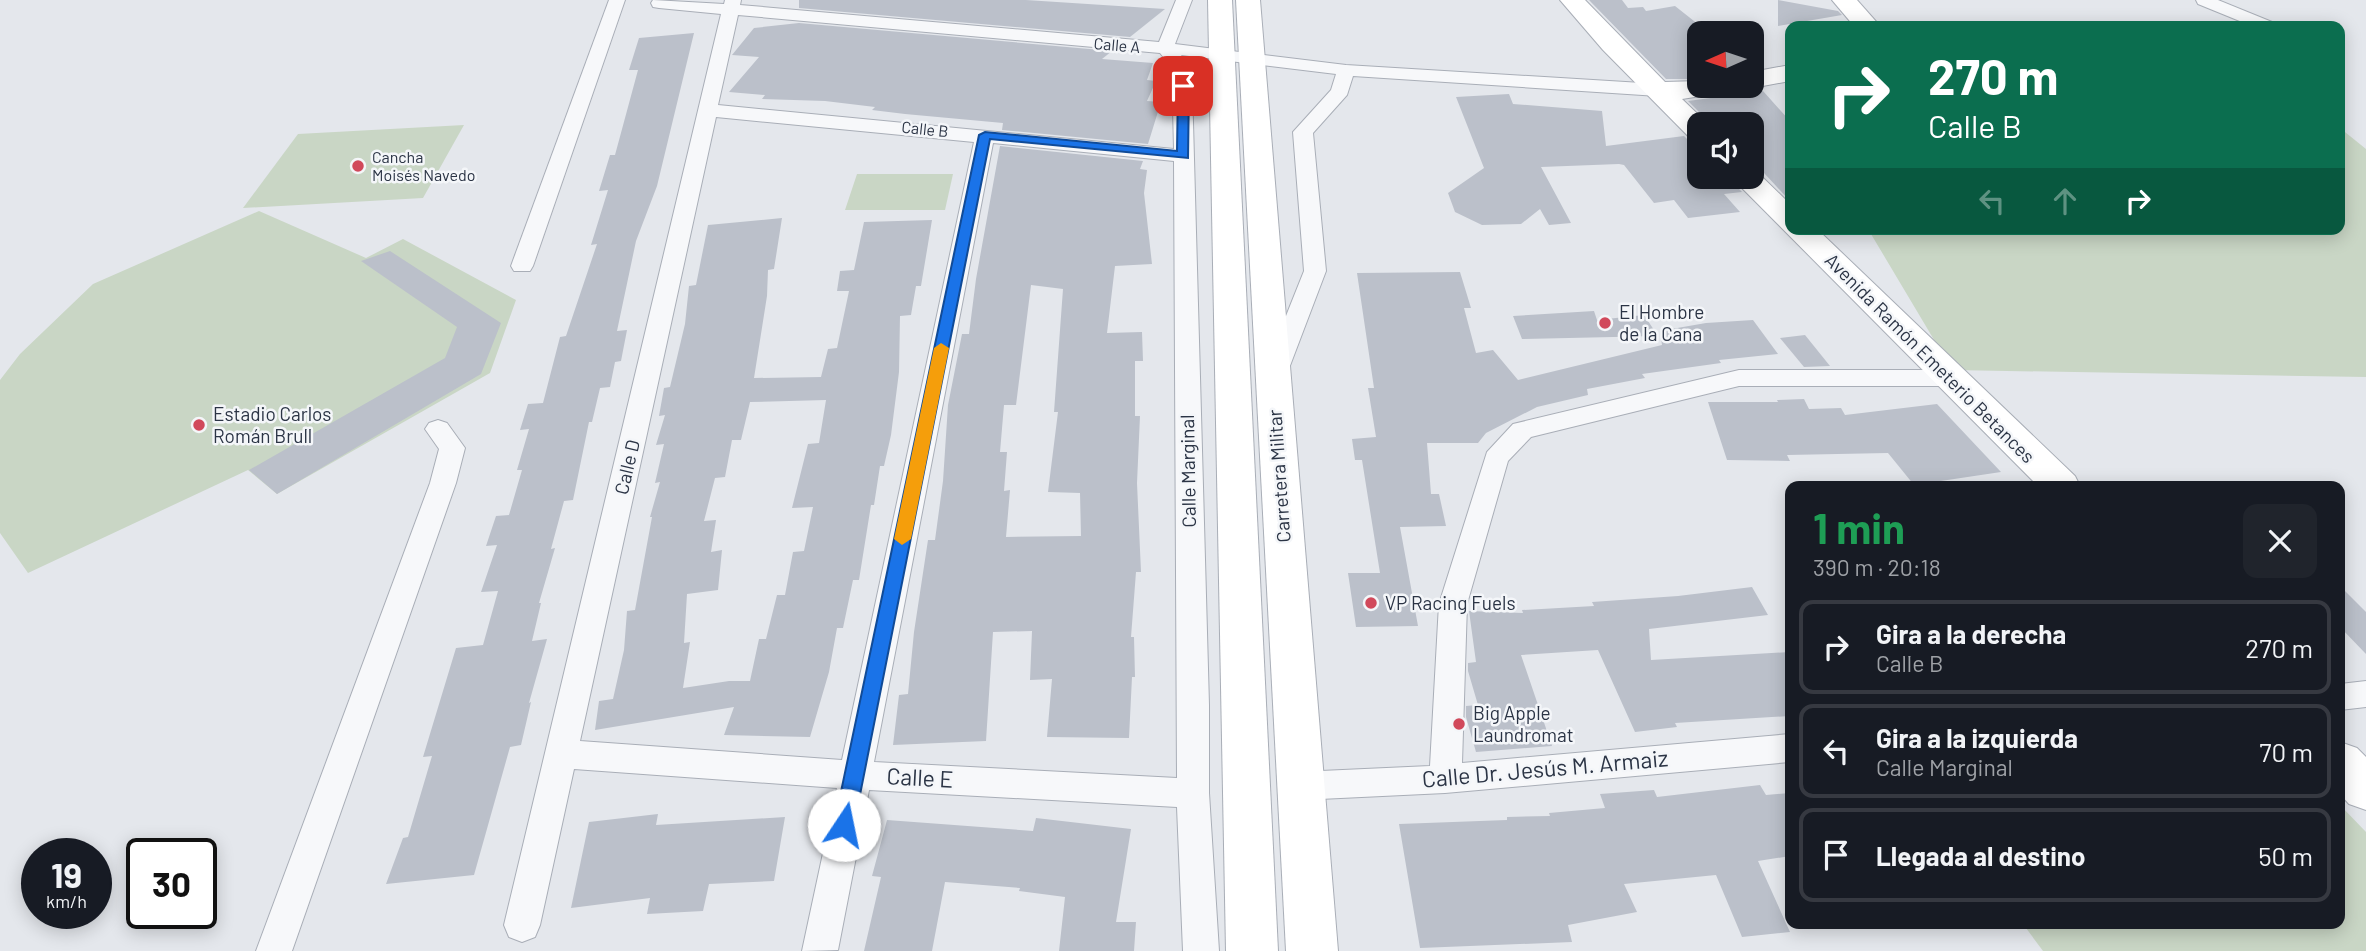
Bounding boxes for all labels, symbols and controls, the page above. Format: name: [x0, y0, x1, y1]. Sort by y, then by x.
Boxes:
north arrow: [1687, 21, 1764, 98]
map controls: [1687, 21, 1764, 189]
street label: Calle A: [1093, 33, 1141, 56]
text: 270 m: [1928, 46, 2058, 105]
icon: right: [1813, 49, 1904, 140]
pin: [1153, 56, 1213, 116]
icon: arrive: [1164, 67, 1202, 105]
text: Calle B: [1928, 106, 2022, 144]
button: sound: [1687, 112, 1764, 189]
street label: Calle B: [901, 117, 949, 140]
place label: Cancha Moisés Navedo: [372, 147, 475, 184]
marker: Cancha Moisés Navedo: [350, 158, 366, 174]
icon: left: [1973, 182, 2011, 220]
icon: ahead: [2046, 182, 2084, 220]
icon: right: [2119, 182, 2157, 220]
street label: Avenida Ramón Emeterio Betances: [1821, 248, 2040, 467]
place label: El Hombre de la Cana: [1619, 300, 1704, 345]
marker: El Hombre de la Cana: [1597, 315, 1613, 331]
place label: Estadio Carlos Román Brull: [213, 402, 332, 447]
street label: Carretera Militar: [1262, 409, 1295, 543]
street label: Calle Marginal: [1175, 414, 1200, 528]
marker: Estadio Carlos Román Brull: [191, 417, 207, 433]
street label: Calle D: [609, 437, 644, 497]
text: 1 min: [1813, 502, 1905, 552]
button: close: [2243, 504, 2317, 578]
text: 390 m · 20:18: [1813, 553, 1941, 581]
place label: VP Racing Fuels: [1385, 591, 1516, 614]
marker: VP Racing Fuels: [1363, 595, 1379, 611]
text: Gira a la derecha: [1876, 618, 2066, 649]
icon: right: [1817, 628, 1855, 666]
text: 270 m: [2245, 632, 2313, 663]
text: Calle B: [1876, 649, 1943, 677]
place label: Big Apple Laundromat: [1473, 701, 1574, 746]
marker: Big Apple Laundromat: [1451, 716, 1467, 732]
text: Gira a la izquierda: [1876, 722, 2078, 753]
icon: left: [1817, 732, 1855, 770]
text: 70 m: [2259, 736, 2313, 767]
street label: Calle Dr. Jesús M. Armaiz: [1421, 743, 1669, 793]
text: Calle Marginal: [1876, 753, 2013, 781]
street label: Calle E: [886, 761, 954, 793]
position arrow: [807, 788, 881, 862]
icon: arrive: [1817, 836, 1855, 874]
speed limit sign: 30: [126, 838, 217, 929]
text: Llegada al destino: [1876, 840, 2085, 871]
text: 50 m: [2258, 840, 2313, 871]
text: 19: [51, 853, 82, 895]
text: km/h: [46, 890, 87, 912]

